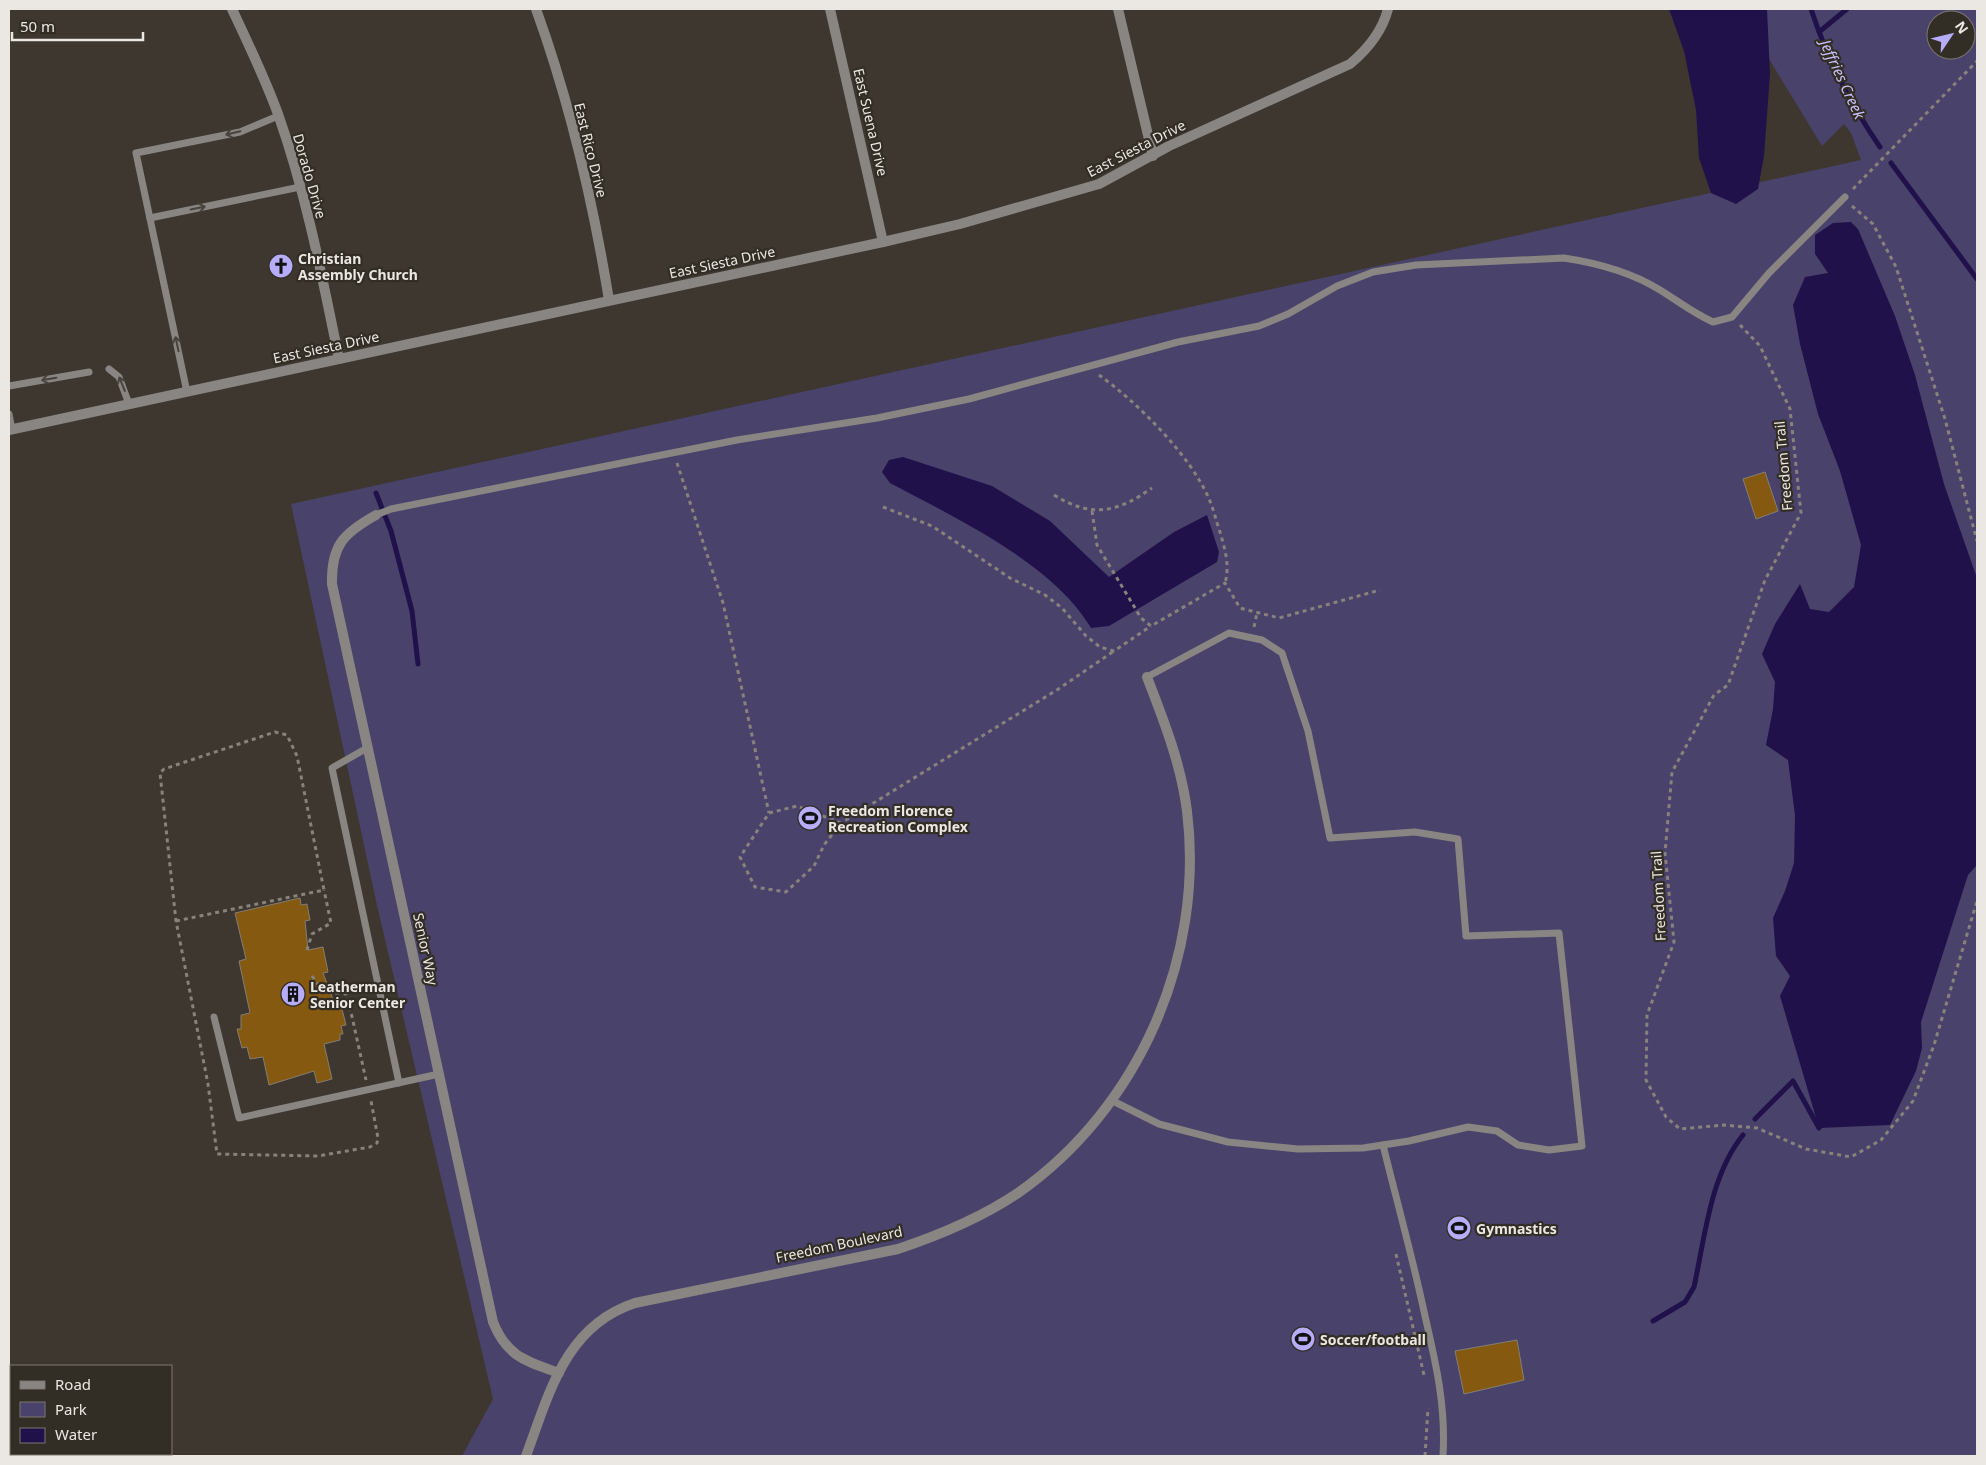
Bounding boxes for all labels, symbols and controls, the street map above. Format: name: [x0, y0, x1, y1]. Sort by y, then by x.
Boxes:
scale bar: [12, 10, 144, 42]
north arrow: [1926, 10, 1976, 60]
text: 50 m: [20, 16, 55, 36]
text: N: [1951, 17, 1973, 37]
water label: Jeffries Creek: [1815, 33, 1870, 123]
street label: East Suena Drive: [849, 66, 893, 178]
street label: East Rico Drive: [570, 101, 612, 199]
street label: East Siesta Drive: [1084, 115, 1189, 181]
one-way arrow: [225, 129, 241, 138]
street label: Dorado Drive: [289, 131, 331, 221]
one-way arrow: [189, 203, 205, 212]
street label: East Siesta Drive: [667, 241, 777, 283]
place label: Christian Assembly Church: [298, 249, 418, 284]
church icon: Christian Assembly Church: [268, 253, 294, 279]
street label: East Siesta Drive: [271, 326, 381, 368]
one-way arrow: [172, 336, 181, 352]
one-way arrow: [41, 375, 57, 385]
one-way arrow: [117, 377, 126, 392]
street label: Freedom Trail: [1770, 420, 1796, 512]
place label: Freedom Florence Recreation Complex: [828, 801, 969, 836]
sports icon: Freedom Florence Recreation Complex: [797, 805, 823, 831]
street label: Freedom Trail: [1646, 851, 1670, 941]
street label: Senior Way: [409, 911, 443, 988]
place label: Leatherman Senior Center: [310, 977, 406, 1012]
building icon: Leatherman Senior Center: [280, 981, 306, 1007]
sports icon: Gymnastics: [1446, 1215, 1472, 1241]
place label: Gymnastics: [1476, 1219, 1557, 1238]
street label: Freedom Boulevard: [774, 1221, 904, 1267]
sports icon: Soccer/football: [1290, 1326, 1316, 1352]
place label: Soccer/football: [1320, 1330, 1426, 1349]
legend: [10, 1365, 172, 1455]
text: Road: [55, 1374, 91, 1394]
text: Park: [55, 1399, 87, 1419]
text: Water: [55, 1424, 97, 1444]

